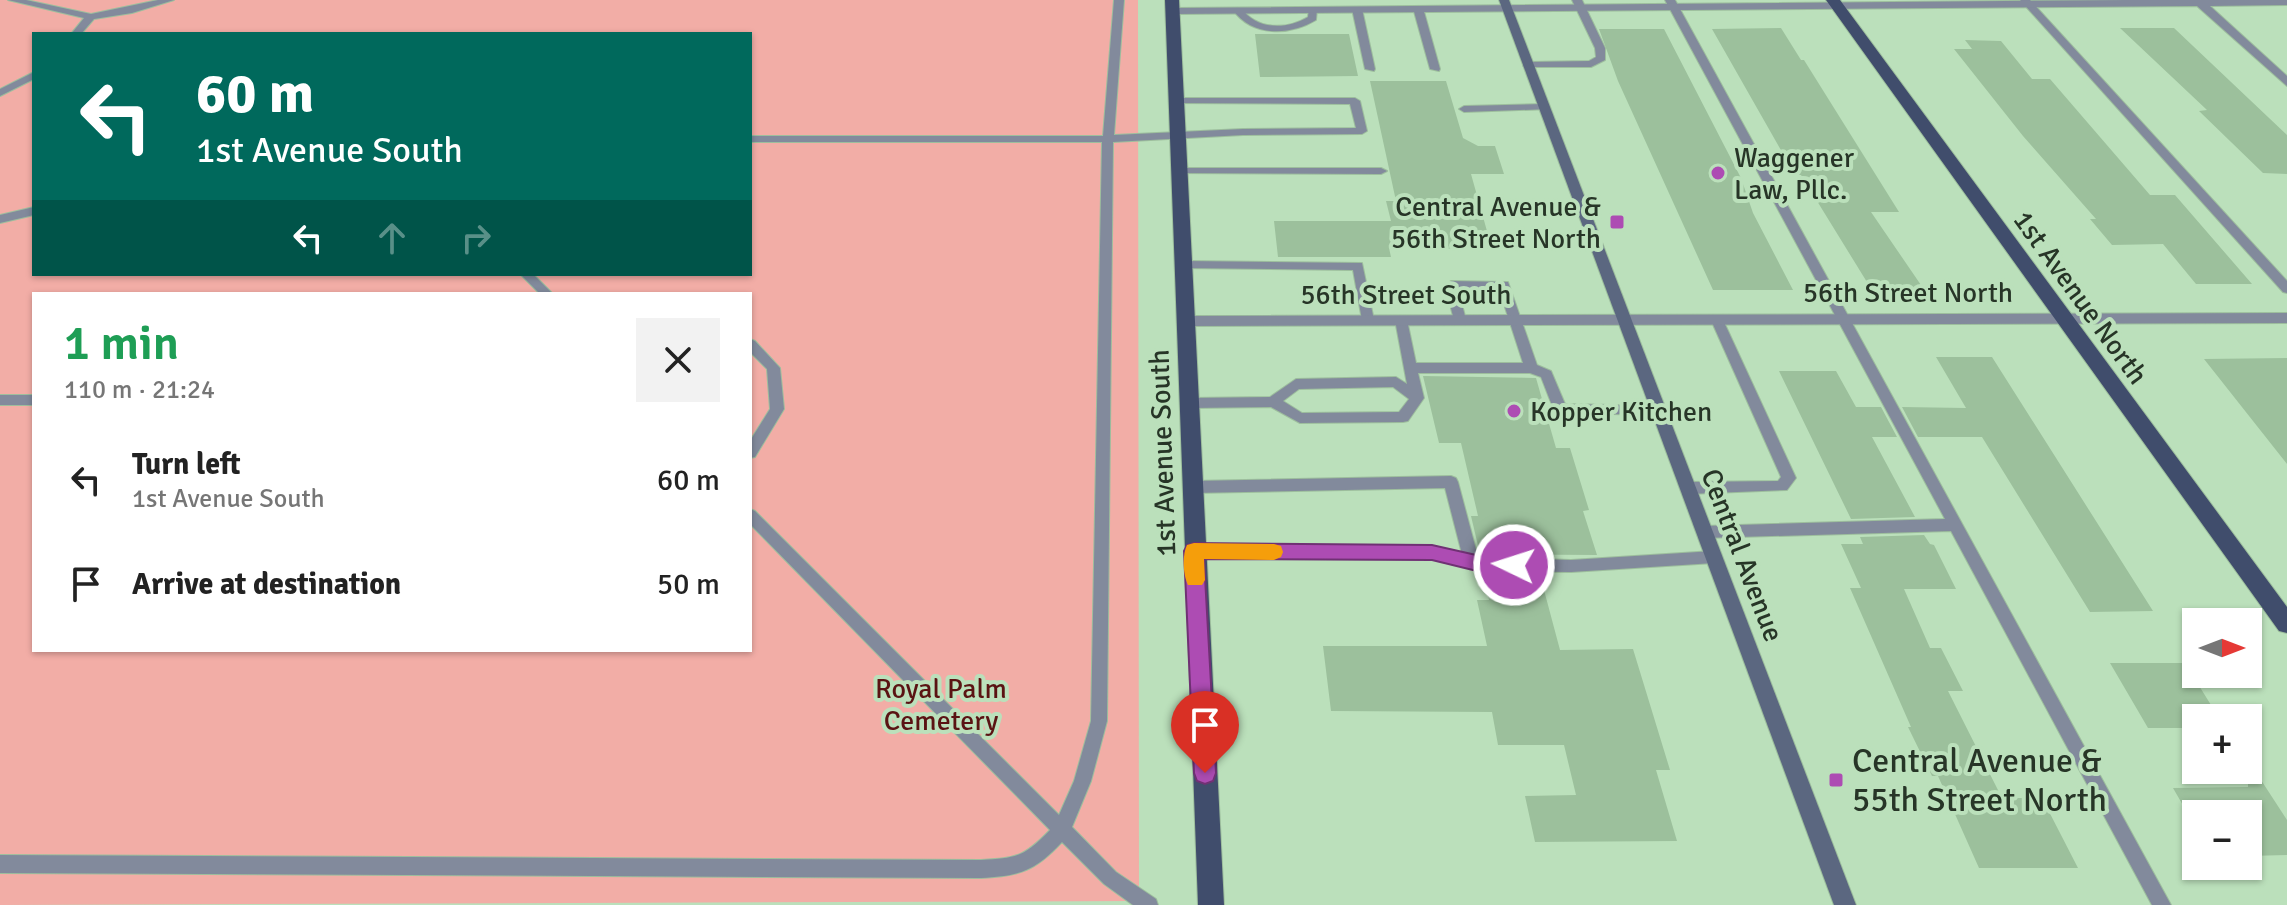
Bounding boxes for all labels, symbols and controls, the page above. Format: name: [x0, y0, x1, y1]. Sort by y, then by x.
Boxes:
text: 60 m: [196, 59, 314, 128]
icon: left: [64, 64, 168, 168]
text: 1st Avenue South: [196, 128, 463, 173]
place label: Waggener Law, Pllc.: [1734, 141, 1855, 207]
marker: Waggener Law, Pllc.: [1709, 164, 1727, 182]
place label: Central Avenue & 56th Street North: [1391, 190, 1601, 256]
street label: 1st Avenue North: [2006, 204, 2155, 391]
marker: Central Avenue & 56th Street North: [1608, 213, 1626, 231]
icon: left: [286, 216, 330, 260]
icon: ahead: [370, 216, 414, 260]
icon: right: [454, 216, 498, 260]
street label: 56th Street North: [1803, 276, 2013, 310]
street label: 56th Street South: [1300, 278, 1512, 312]
text: 1 min: [64, 314, 179, 373]
button: close: [636, 318, 720, 402]
street label: 1st Avenue South: [1142, 349, 1184, 557]
text: 110 m · 21:24: [64, 374, 215, 406]
place label: Kopper Kitchen: [1530, 395, 1712, 429]
marker: Kopper Kitchen: [1505, 402, 1523, 420]
text: Turn left: [132, 446, 241, 483]
icon: left: [64, 458, 108, 502]
text: 60 m: [657, 462, 720, 499]
street label: Central Avenue: [1694, 464, 1791, 646]
text: 1st Avenue South: [132, 483, 325, 515]
position arrow: [1472, 523, 1556, 607]
icon: arrive: [64, 562, 108, 606]
text: Arrive at destination: [132, 566, 401, 603]
text: 50 m: [657, 566, 720, 603]
north arrow: [2182, 608, 2262, 688]
map controls: [2182, 608, 2262, 880]
park label: Royal Palm Cemetery: [875, 672, 1007, 738]
pin: [1171, 691, 1239, 773]
icon: arrive: [1183, 703, 1227, 747]
button: +: [2182, 704, 2262, 784]
place label: Central Avenue & 55th Street North: [1852, 740, 2107, 821]
marker: Central Avenue & 55th Street North: [1827, 771, 1845, 789]
button: −: [2182, 800, 2262, 880]

